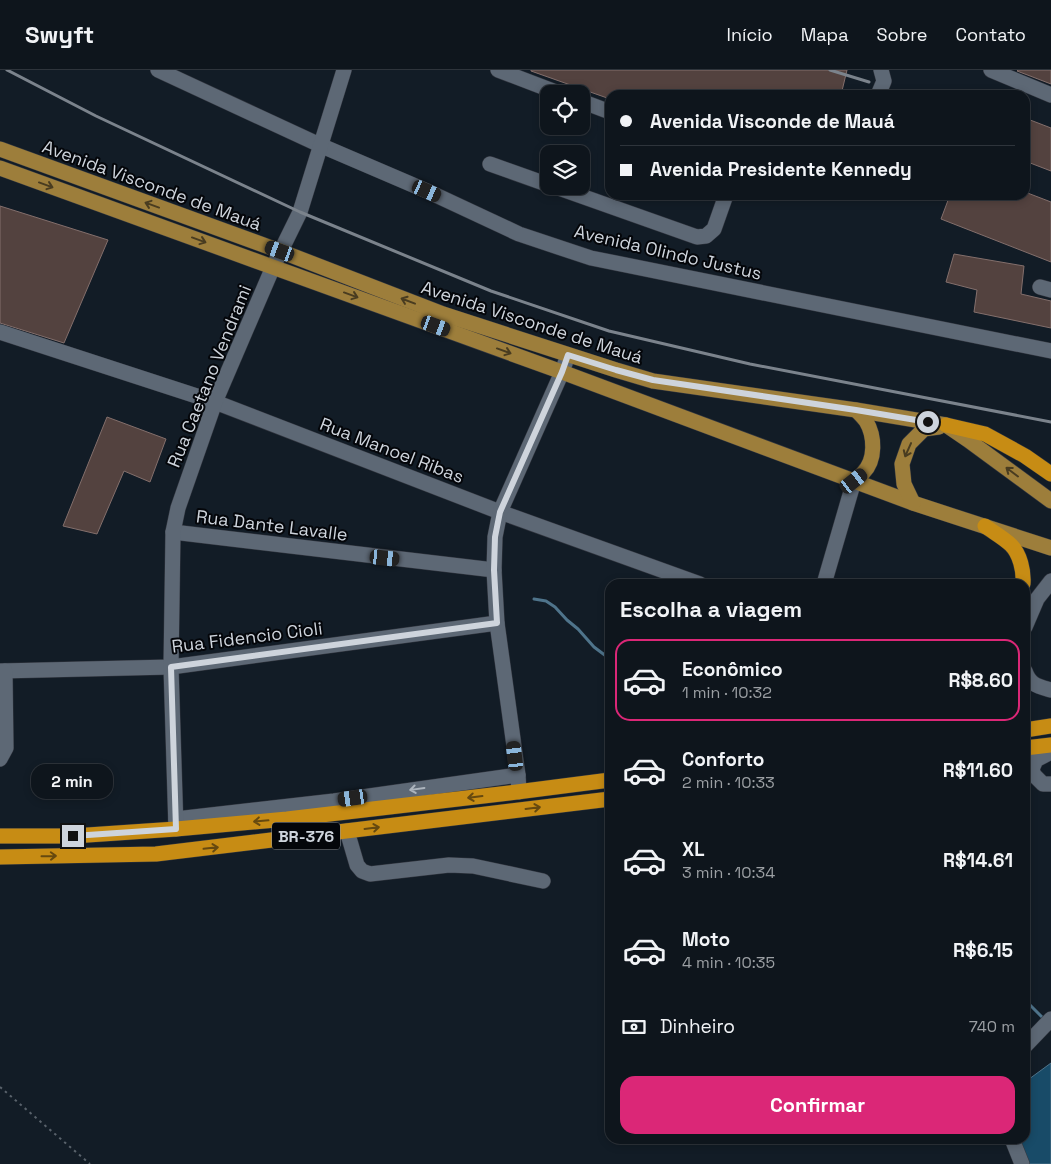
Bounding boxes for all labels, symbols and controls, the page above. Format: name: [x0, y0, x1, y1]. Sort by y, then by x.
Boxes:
text: Swyft: [25, 19, 94, 50]
text: Início: [727, 23, 773, 46]
text: Mapa: [801, 23, 849, 46]
text: Sobre: [877, 23, 927, 46]
text: Contato: [955, 23, 1026, 46]
map controls: [540, 85, 590, 195]
button: locate: [540, 85, 590, 135]
text: Avenida Visconde de Mauá: [650, 109, 895, 134]
street label: Avenida Visconde de Mauá: [39, 135, 265, 235]
button: layers: [540, 145, 590, 195]
text: Avenida Presidente Kennedy: [650, 157, 912, 182]
car: [410, 178, 443, 204]
one-way arrow: [38, 181, 53, 190]
one-way arrow: [145, 200, 160, 209]
street label: Avenida Olindo Justus: [572, 219, 764, 285]
one-way arrow: [190, 236, 206, 245]
car: [263, 239, 296, 263]
street label: Avenida Visconde de Mauá: [418, 275, 646, 369]
street label: Rua Caetano Vendrami: [162, 281, 256, 471]
one-way arrow: [343, 291, 359, 300]
one-way arrow: [401, 296, 416, 305]
car: [419, 314, 452, 338]
one-way arrow: [496, 347, 511, 356]
route start: [917, 411, 939, 433]
street label: Rua Manoel Ribas: [317, 412, 467, 488]
one-way arrow: [903, 442, 913, 457]
car: [837, 466, 870, 496]
one-way arrow: [1005, 467, 1019, 477]
street label: Rua Dante Lavalle: [195, 504, 349, 546]
car: [369, 549, 400, 567]
text: Escolha a viagem: [620, 595, 802, 623]
street label: Rua Fidencio Cioli: [170, 616, 324, 658]
text: Econômico: [682, 657, 783, 682]
icon: car: [622, 658, 667, 703]
text: R$8.60: [949, 668, 1013, 693]
text: 1 min · 10:32: [682, 682, 772, 703]
car: [505, 740, 524, 772]
text: Conforto: [682, 747, 764, 772]
icon: car: [622, 748, 667, 793]
text: R$11.60: [943, 758, 1013, 783]
callout: 2 min: [32, 764, 114, 798]
text: 2 min: [51, 771, 93, 792]
text: 2 min · 10:33: [682, 772, 775, 793]
one-way arrow: [410, 784, 426, 794]
car: [337, 788, 368, 808]
one-way arrow: [467, 792, 483, 802]
one-way arrow: [525, 803, 541, 813]
one-way arrow: [254, 816, 270, 826]
road number: BR-376: [272, 822, 340, 849]
one-way arrow: [364, 823, 380, 833]
route end: [62, 825, 84, 847]
text: XL: [682, 837, 705, 862]
icon: car: [622, 838, 667, 883]
one-way arrow: [203, 843, 219, 853]
text: R$14.61: [943, 848, 1013, 873]
one-way arrow: [40, 851, 56, 861]
text: 3 min · 10:34: [682, 862, 775, 883]
text: Moto: [682, 927, 730, 952]
icon: car: [622, 928, 667, 973]
text: R$6.15: [953, 938, 1013, 963]
text: 4 min · 10:35: [682, 952, 775, 973]
icon: cash: [620, 1013, 648, 1041]
text: Dinheiro: [660, 1014, 735, 1039]
text: 740 m: [969, 1016, 1015, 1037]
button: Confirmar: [620, 1076, 1015, 1134]

